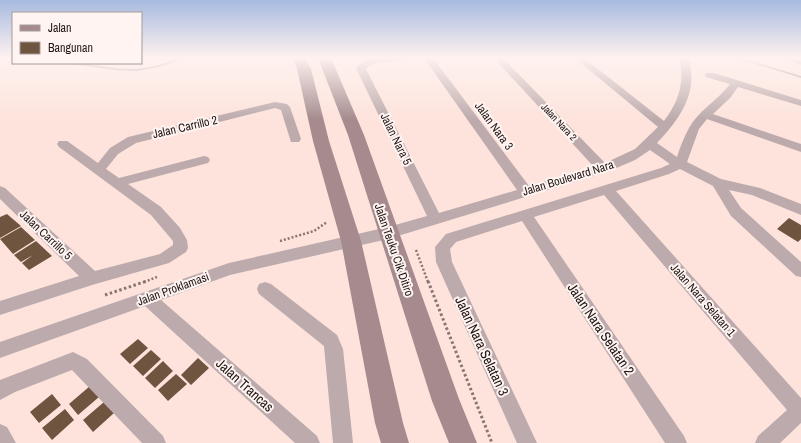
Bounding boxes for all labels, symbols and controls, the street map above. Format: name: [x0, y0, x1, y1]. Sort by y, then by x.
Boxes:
legend: [12, 12, 142, 64]
text: Jalan: [48, 20, 72, 36]
text: Bangunan: [48, 40, 93, 56]
street label: Jalan Nara 3: [471, 99, 517, 153]
street label: Jalan Nara 2: [538, 101, 580, 144]
street label: Jalan Nara 5: [377, 110, 416, 168]
street label: Jalan Carrillo 2: [151, 112, 219, 142]
street label: Jalan Boulevard Nara: [520, 156, 616, 199]
street label: Jalan Teuku Cik Ditiro: [371, 202, 417, 298]
street label: Jalan Carrillo 5: [16, 207, 76, 264]
street label: Jalan Nara Selatan 1: [667, 260, 740, 340]
street label: Jalan Proklamasi: [135, 269, 211, 309]
street label: Jalan Nara Selatan 2: [564, 280, 638, 378]
street label: Jalan Nara Selatan 3: [451, 294, 513, 398]
street label: Jalan Trancas: [212, 354, 278, 416]

